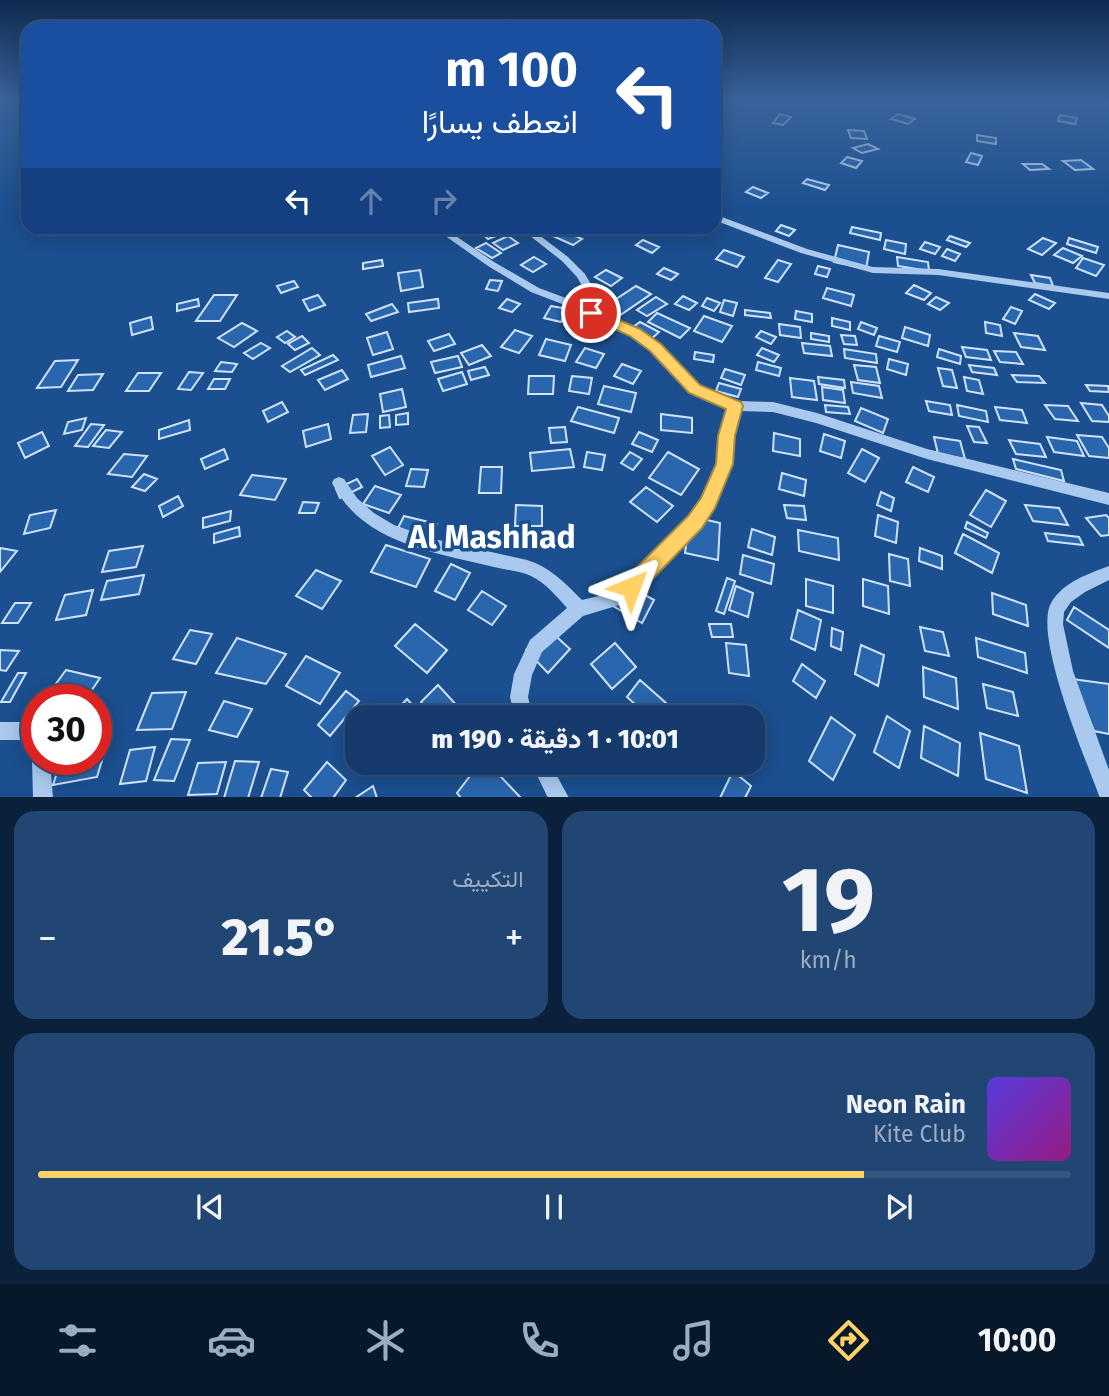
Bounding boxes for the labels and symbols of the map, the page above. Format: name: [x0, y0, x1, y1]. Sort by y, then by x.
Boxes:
pin: [561, 283, 621, 343]
district label: Al Mashhad: [407, 518, 576, 556]
position arrow: [594, 550, 668, 624]
speed limit sign: 30: [21, 684, 112, 775]

